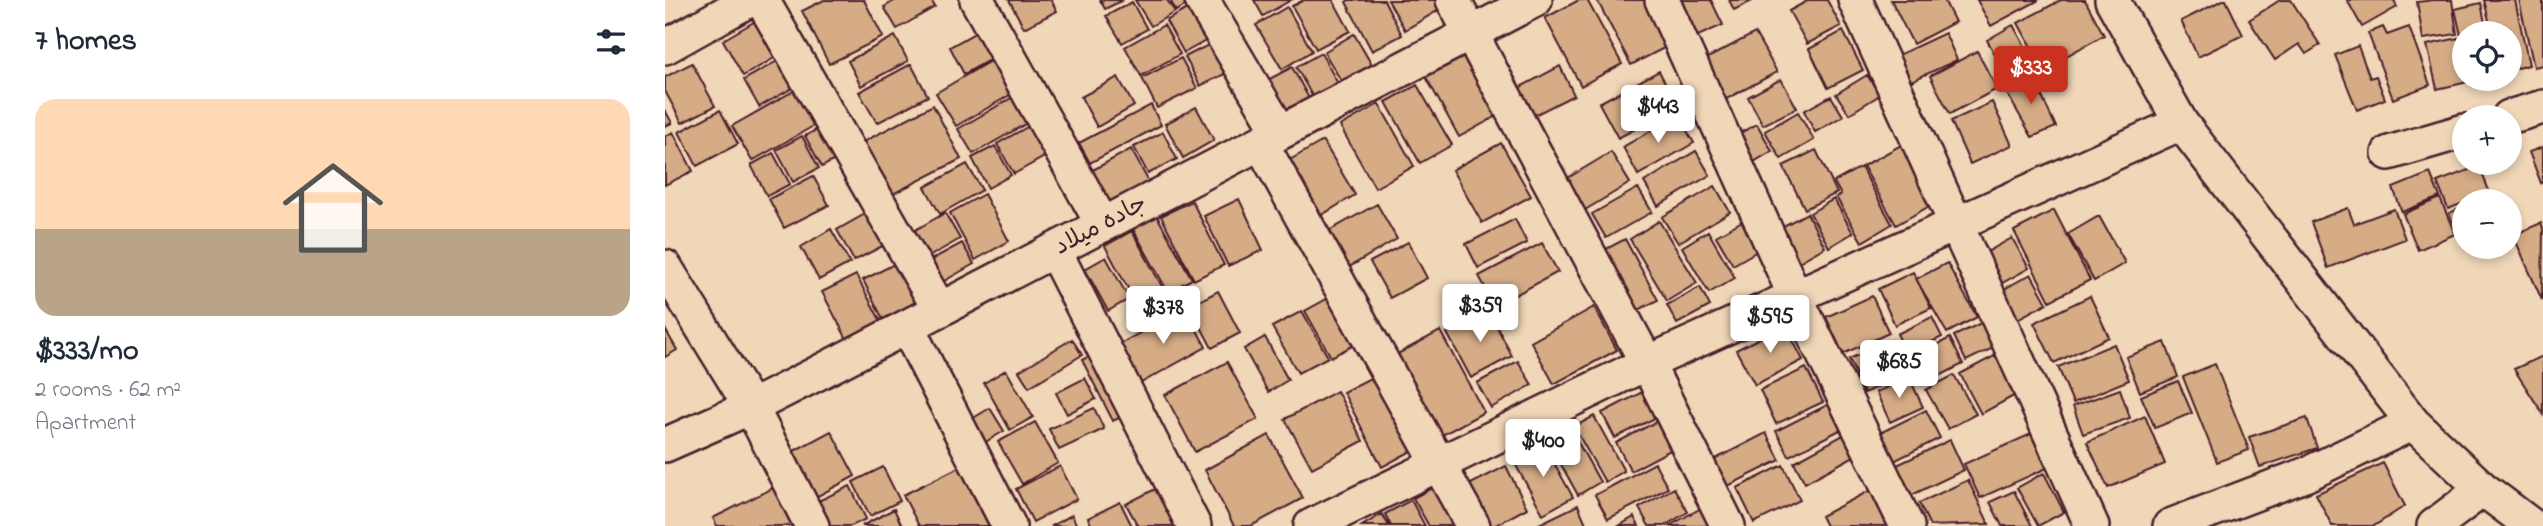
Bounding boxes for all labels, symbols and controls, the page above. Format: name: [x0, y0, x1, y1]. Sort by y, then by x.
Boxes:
text: 7 homes: [35, 20, 137, 64]
map controls: [2452, 21, 2522, 259]
button: locate: [2452, 21, 2522, 91]
icon: filters: [592, 23, 630, 61]
pin: $333: [1990, 46, 2072, 106]
text: $333: [2010, 52, 2052, 85]
pin: $443: [1617, 86, 1699, 145]
text: $443: [1637, 91, 1679, 124]
button: +: [2452, 105, 2522, 175]
icon: home: [270, 145, 396, 271]
street label: جاده میلاد: [1048, 187, 1154, 265]
button: −: [2452, 189, 2522, 259]
pin: $359: [1439, 284, 1521, 344]
pin: $378: [1122, 286, 1204, 346]
text: $359: [1458, 290, 1502, 323]
text: $378: [1142, 292, 1184, 325]
pin: $595: [1729, 296, 1811, 355]
text: $595: [1746, 301, 1794, 334]
text: $333/mo: [35, 330, 139, 374]
pin: $685: [1858, 340, 1940, 400]
text: $685: [1876, 346, 1922, 379]
text: 2 rooms · 62 m²: [35, 374, 181, 407]
text: Apartment: [35, 407, 136, 440]
pin: $400: [1502, 420, 1584, 479]
text: $400: [1521, 425, 1565, 458]

